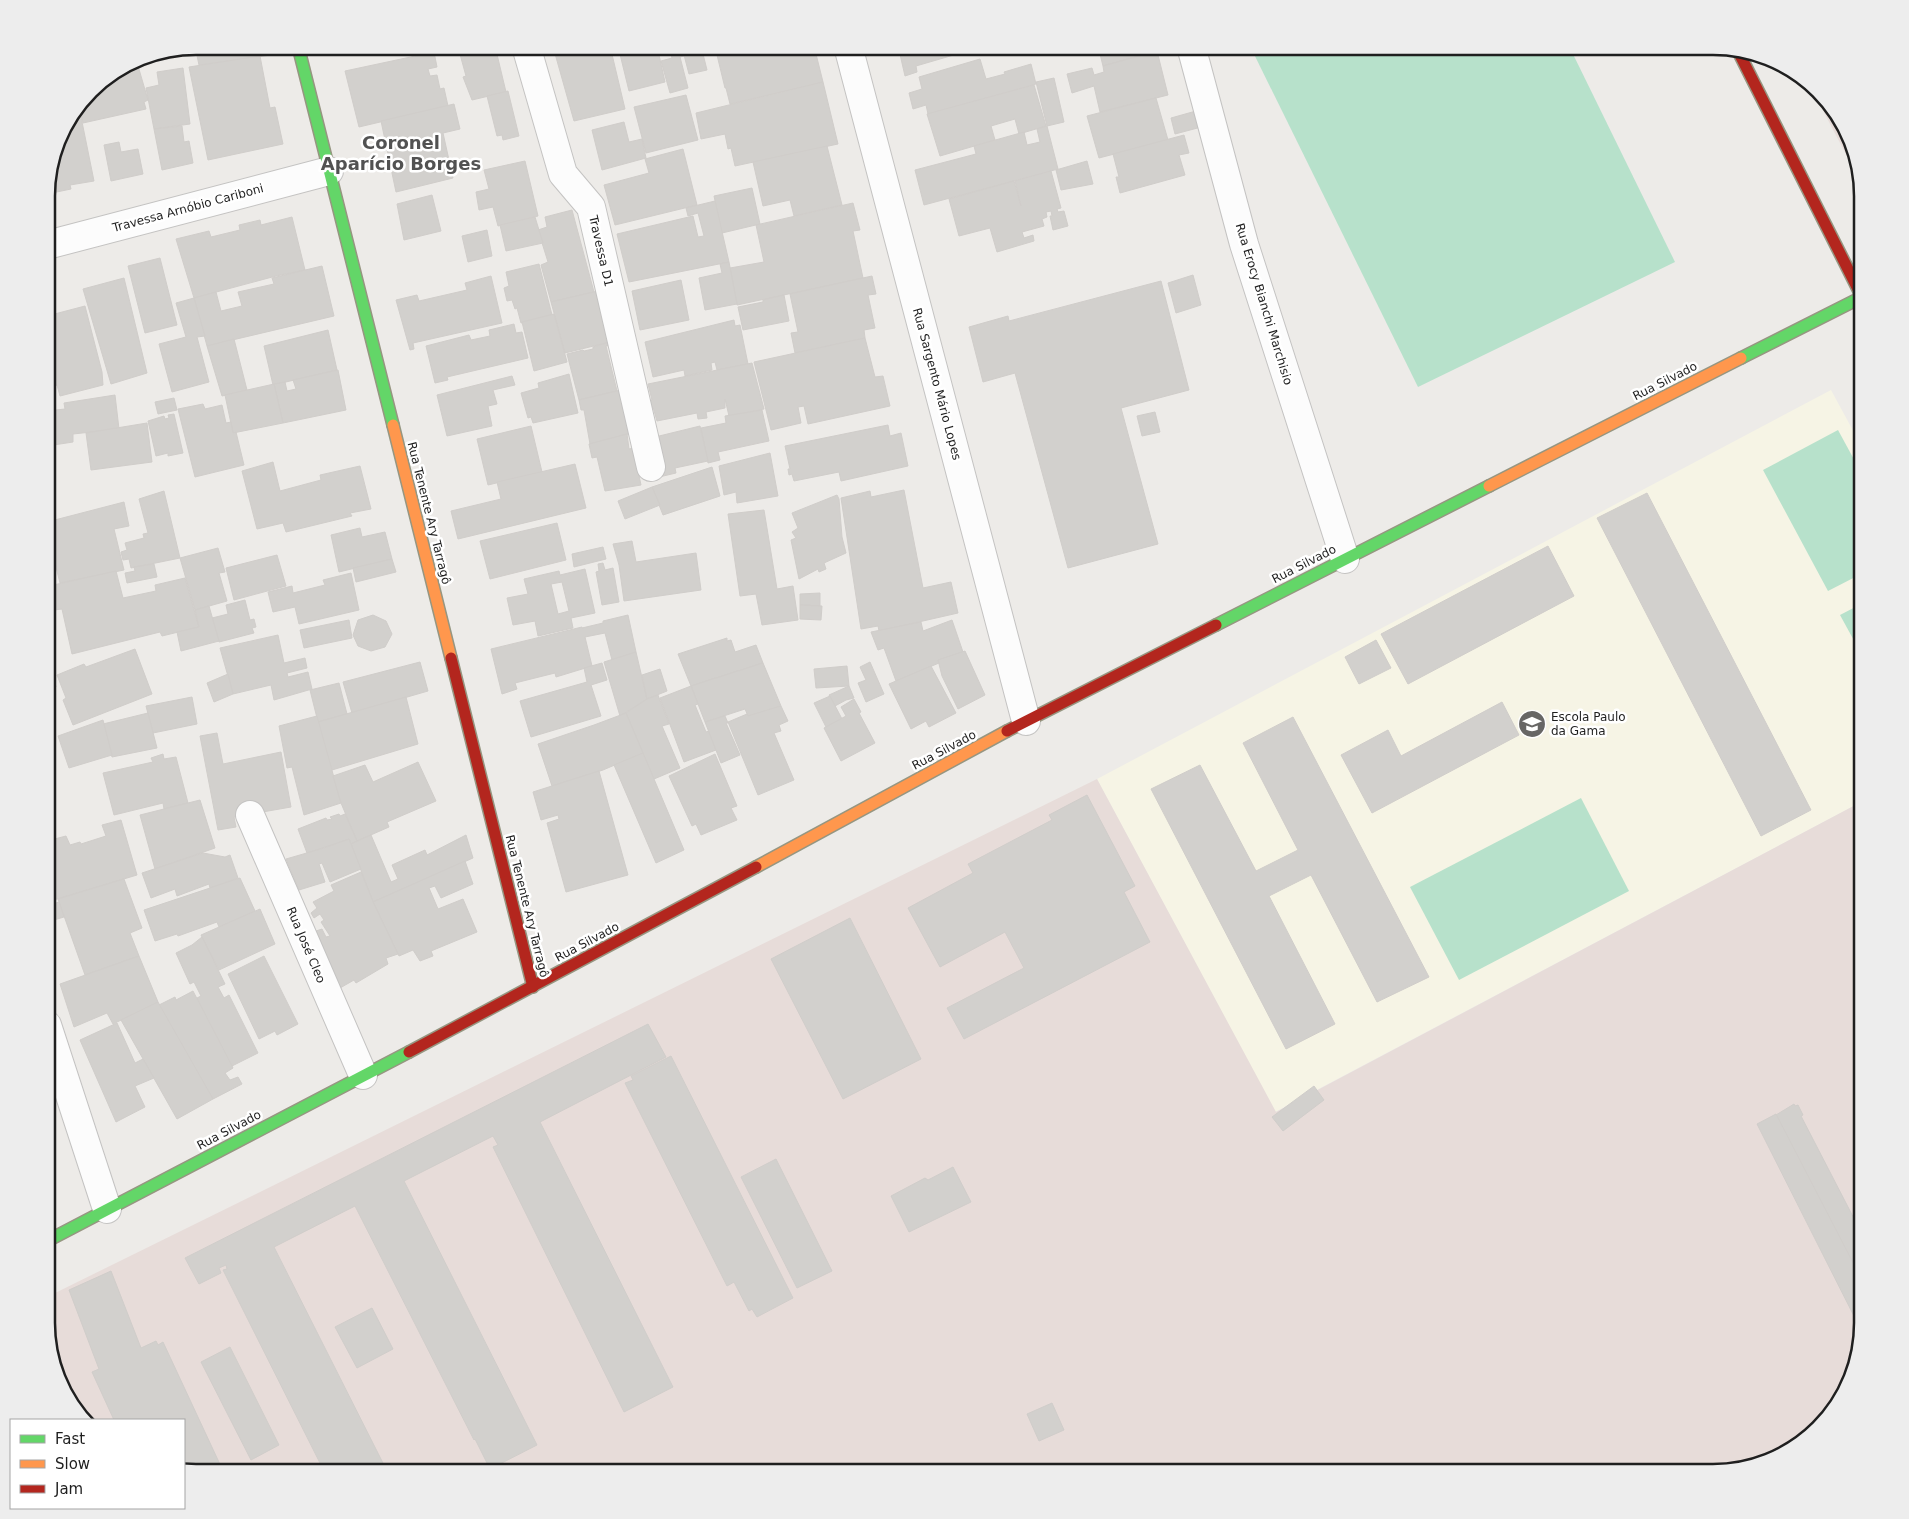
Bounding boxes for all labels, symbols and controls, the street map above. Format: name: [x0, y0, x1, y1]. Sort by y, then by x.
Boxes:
district label: Coronel Aparício Borges: [321, 132, 481, 174]
street label: Travessa Arnóbio Cariboni: [110, 181, 265, 235]
street label: Travessa D1: [586, 213, 616, 288]
street label: Rua Erocy Bianchi Marchisio: [1233, 221, 1295, 387]
street label: Rua Sargento Mário Lopes: [910, 306, 964, 462]
street label: Rua Silvado: [1631, 359, 1699, 403]
street label: Rua Tenente Ary Tarragô: [404, 440, 454, 586]
street label: Rua Silvado: [1270, 542, 1338, 586]
school or university icon: Escola Paulo da Gama: [1517, 709, 1547, 739]
place label: Escola Paulo da Gama: [1551, 710, 1626, 738]
street label: Rua Silvado: [910, 727, 978, 773]
street label: Rua Tenente Ary Tarragô: [502, 833, 552, 979]
street label: Rua José Cleo: [284, 905, 328, 985]
street label: Rua Silvado: [553, 919, 621, 965]
street label: Rua Silvado: [195, 1107, 263, 1153]
legend: [10, 1419, 185, 1509]
text: Fast: [55, 1430, 85, 1448]
text: Slow: [55, 1455, 90, 1473]
text: Jam: [54, 1480, 83, 1498]

